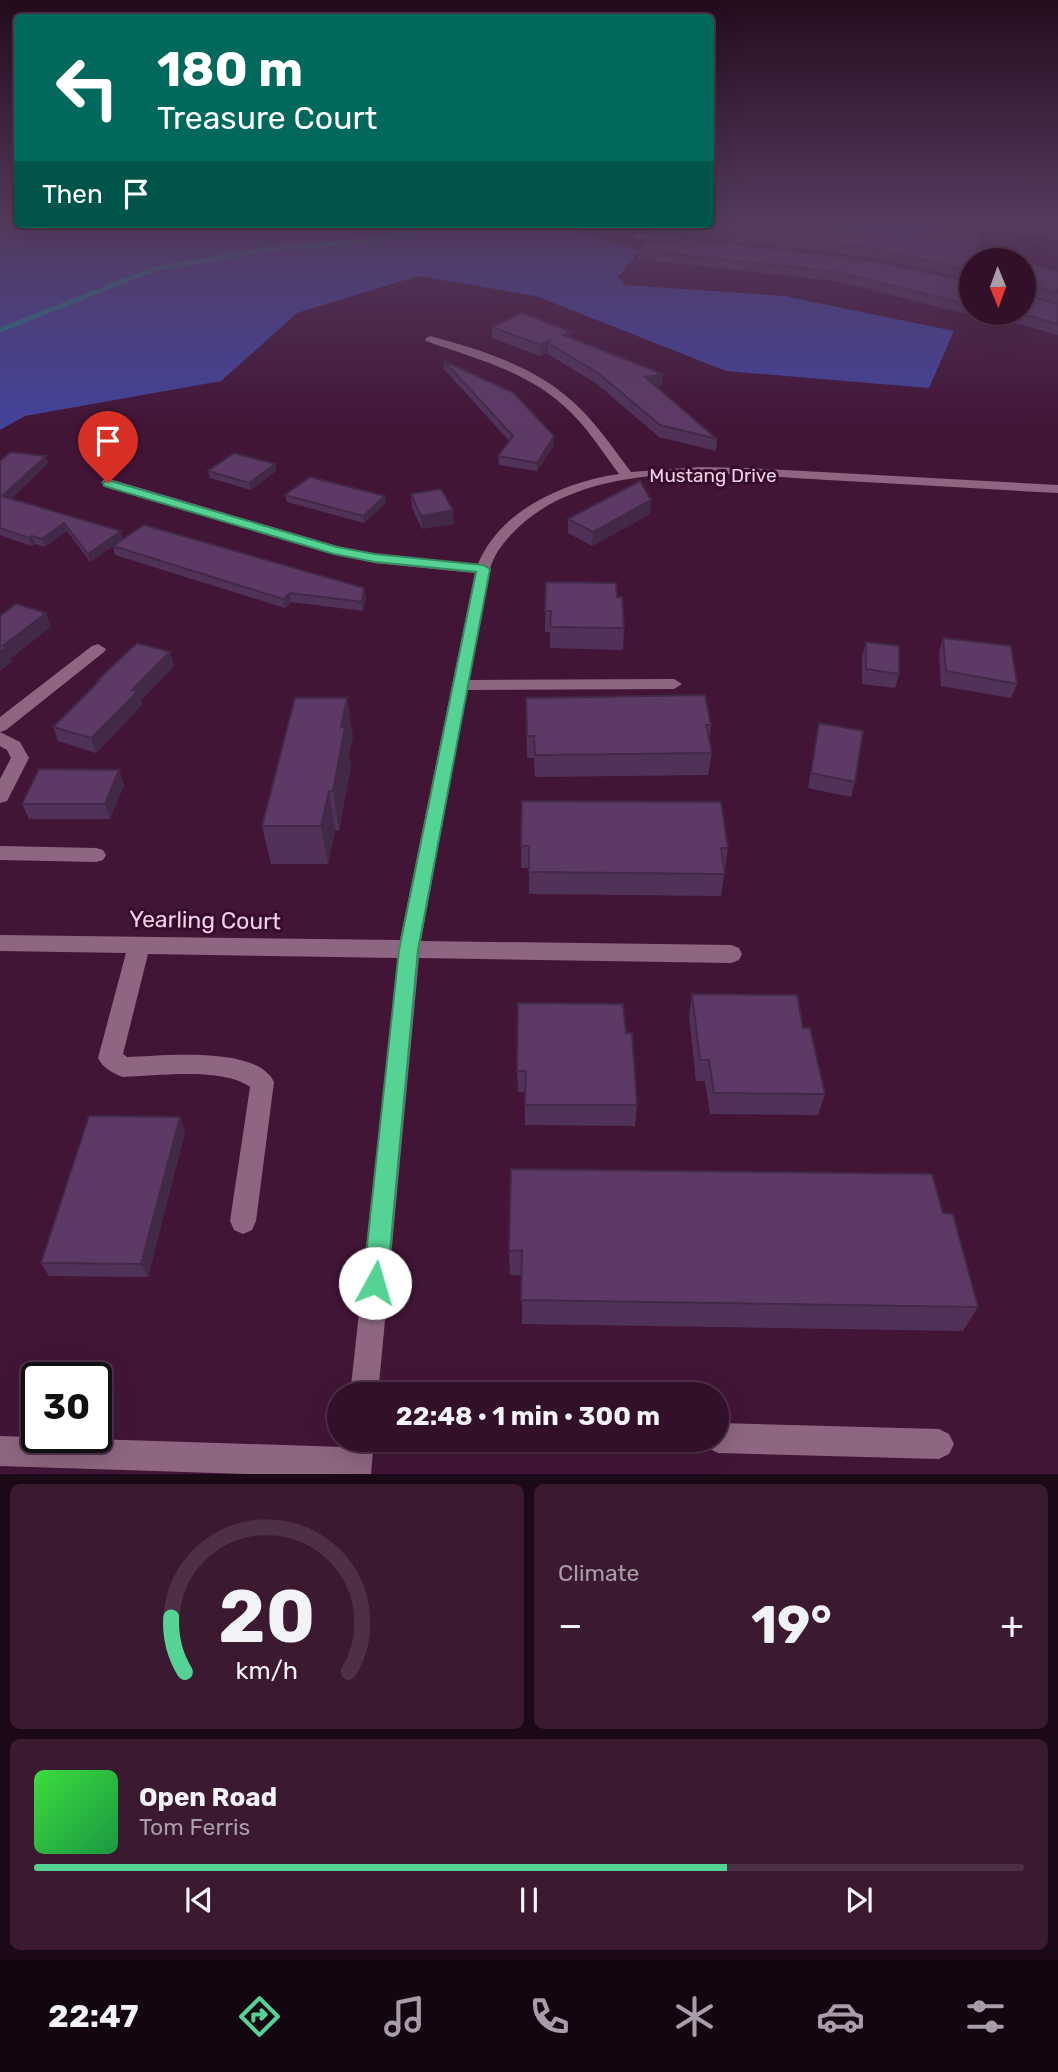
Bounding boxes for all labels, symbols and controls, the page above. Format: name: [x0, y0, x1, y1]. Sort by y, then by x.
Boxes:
text: 180 m: [157, 40, 303, 98]
icon: left: [42, 42, 133, 133]
text: Treasure Court: [157, 99, 377, 137]
icon: arrive: [117, 175, 155, 213]
text: Then: [42, 179, 103, 210]
north arrow: [959, 248, 1036, 326]
map controls: [959, 248, 1036, 325]
pin: [78, 411, 138, 483]
icon: arrive: [89, 422, 127, 460]
street label: Mustang Drive: [649, 464, 777, 487]
street label: Yearling Court: [129, 905, 281, 935]
position arrow: [338, 1246, 412, 1320]
speed limit sign: 30: [21, 1362, 112, 1453]
text: 22:48 · 1 min · 300 m: [396, 1401, 660, 1432]
text: Climate: [558, 1559, 639, 1587]
text: 20: [219, 1575, 315, 1661]
text: 19°: [751, 1594, 832, 1656]
text: −: [558, 1602, 583, 1648]
text: +: [1000, 1602, 1024, 1648]
text: km/h: [236, 1656, 298, 1685]
text: Open Road: [139, 1782, 277, 1813]
text: Tom Ferris: [139, 1813, 250, 1841]
icon: previous: [180, 1881, 218, 1919]
icon: pause: [510, 1881, 548, 1919]
icon: next: [840, 1881, 878, 1919]
icon: directions: [235, 1992, 284, 2041]
icon: music: [380, 1992, 429, 2041]
icon: phone: [525, 1992, 574, 2041]
icon: climate: [670, 1992, 719, 2041]
icon: car: [816, 1992, 865, 2041]
icon: filters: [961, 1992, 1010, 2041]
text: 22:47: [48, 1997, 138, 2035]

